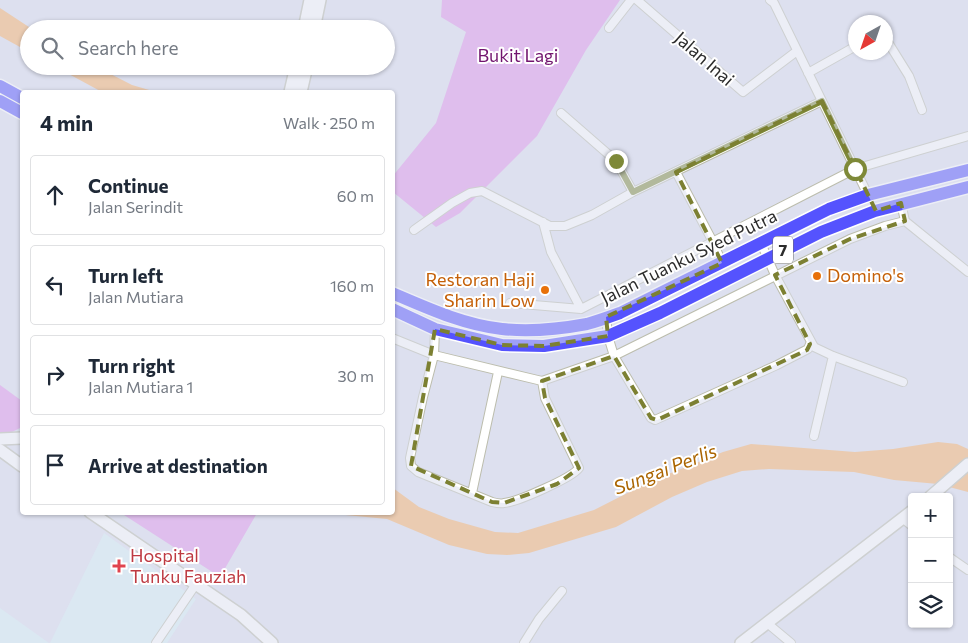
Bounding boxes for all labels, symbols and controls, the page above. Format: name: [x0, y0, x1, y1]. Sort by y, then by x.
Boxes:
north arrow: [848, 15, 893, 60]
search box: [20, 20, 395, 75]
street label: Jalan Inai: [670, 26, 739, 90]
icon: search: [38, 34, 66, 62]
text: Search here: [78, 36, 178, 59]
park label: Bukit Lagi: [478, 44, 558, 66]
text: 4 min: [40, 110, 93, 135]
text: Walk · 250 m: [283, 113, 375, 132]
route end: [605, 150, 628, 173]
route start: [844, 158, 867, 181]
text: Continue: [88, 174, 168, 197]
icon: ahead: [41, 181, 69, 209]
text: 60 m: [337, 186, 374, 205]
text: Jalan Serindit: [88, 197, 183, 216]
street label: Jalan Tuanku Syed Putra: [597, 204, 780, 308]
road number: 7: [773, 236, 793, 264]
text: Turn left: [88, 264, 163, 287]
place label: Domino's: [827, 264, 904, 286]
place label: Restoran Haji Sharin Low: [426, 268, 535, 311]
marker: Domino's: [811, 270, 823, 282]
icon: left: [41, 271, 69, 299]
text: 160 m: [330, 276, 374, 295]
marker: Restoran Haji Sharin Low: [539, 284, 551, 296]
text: Jalan Mutiara: [88, 287, 184, 306]
text: Turn right: [88, 354, 175, 377]
icon: right: [41, 361, 69, 389]
text: 30 m: [337, 366, 374, 385]
text: Jalan Mutiara 1: [88, 377, 193, 396]
water label: Sungai Perlis: [610, 438, 720, 499]
icon: arrive: [41, 451, 69, 479]
text: Arrive at destination: [88, 454, 268, 477]
map controls: [908, 493, 953, 628]
button: +: [908, 493, 953, 538]
button: −: [908, 538, 953, 583]
place label: Hospital Tunku Fauziah: [130, 544, 246, 587]
marker: Hospital Tunku Fauziah: [112, 559, 126, 573]
button: layers: [908, 583, 953, 628]

